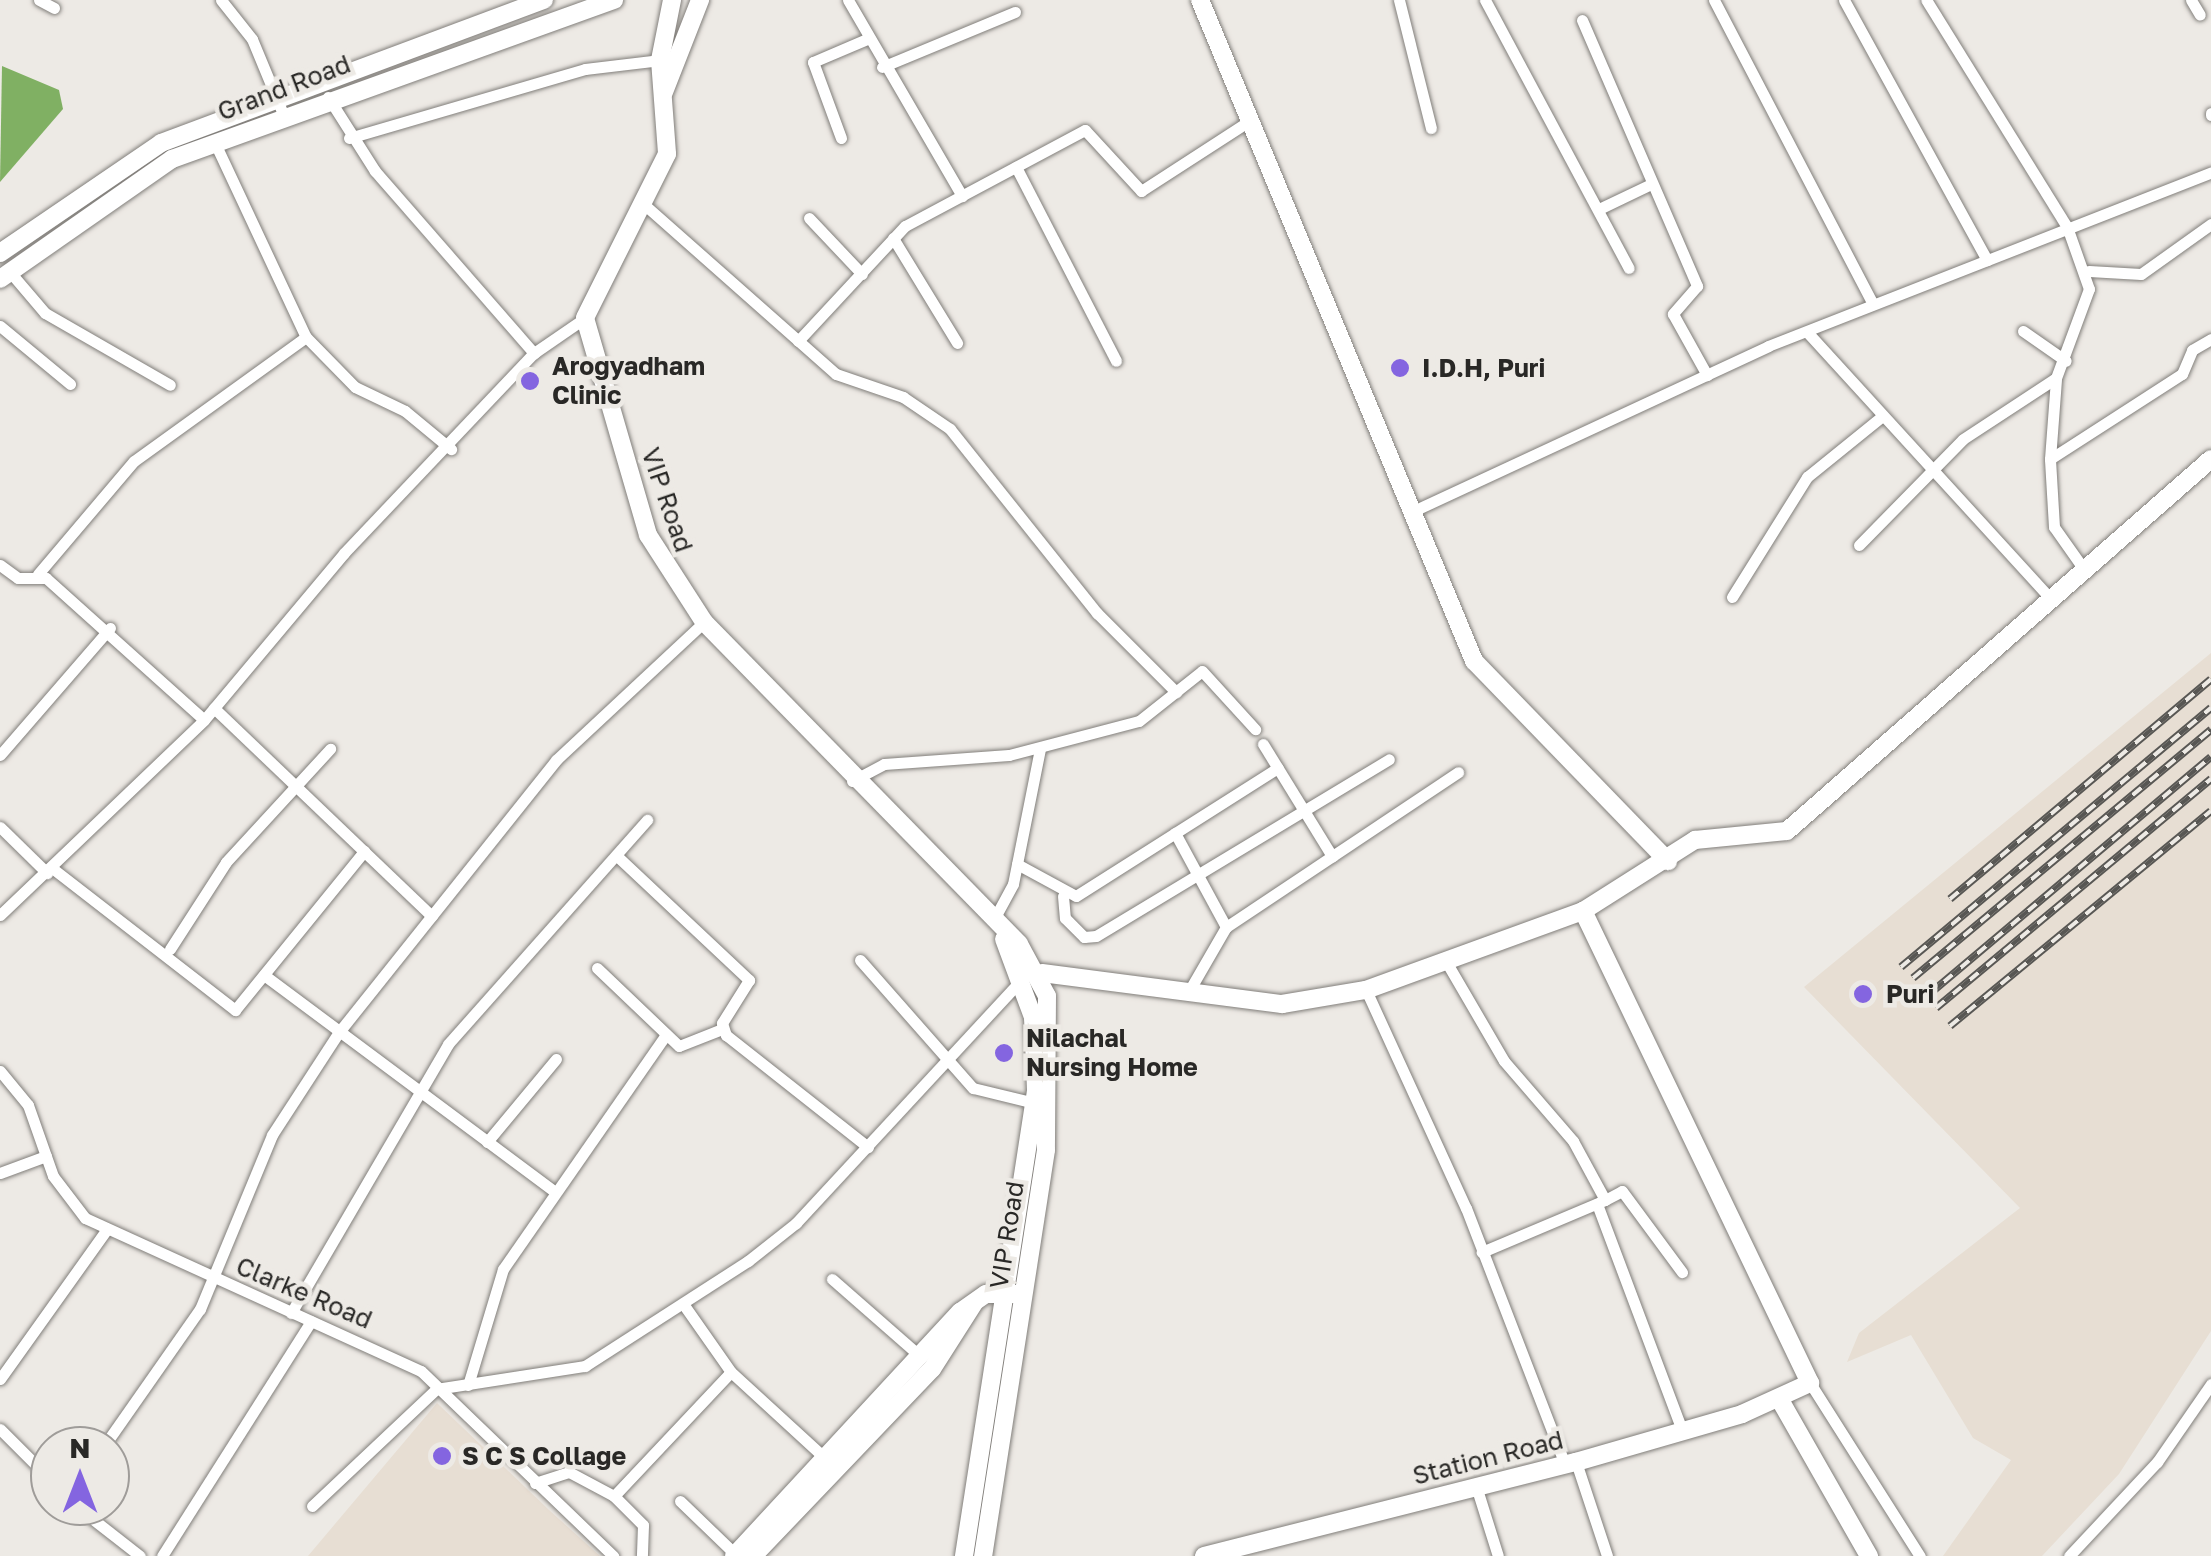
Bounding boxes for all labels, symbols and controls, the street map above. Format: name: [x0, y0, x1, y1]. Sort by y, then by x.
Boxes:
street label: Grand Road: [214, 49, 354, 127]
place label: Arogyadham Clinic: [552, 352, 705, 411]
place label: I.D.H, Puri: [1422, 353, 1545, 383]
marker: I.D.H, Puri: [1387, 355, 1413, 381]
marker: Arogyadham Clinic: [517, 368, 543, 394]
street label: VIP Road: [635, 444, 699, 556]
place label: Puri: [1886, 979, 1934, 1009]
marker: Puri: [1850, 981, 1876, 1007]
place label: Nilachal Nursing Home: [1026, 1024, 1198, 1083]
marker: Nilachal Nursing Home: [991, 1040, 1017, 1066]
street label: VIP Road: [984, 1179, 1030, 1291]
street label: Clarke Road: [232, 1251, 376, 1335]
street label: Station Road: [1410, 1425, 1566, 1491]
north arrow: [30, 1426, 130, 1526]
text: N: [69, 1431, 91, 1464]
place label: S C S Collage: [462, 1441, 626, 1471]
marker: S C S Collage: [431, 1445, 453, 1467]

